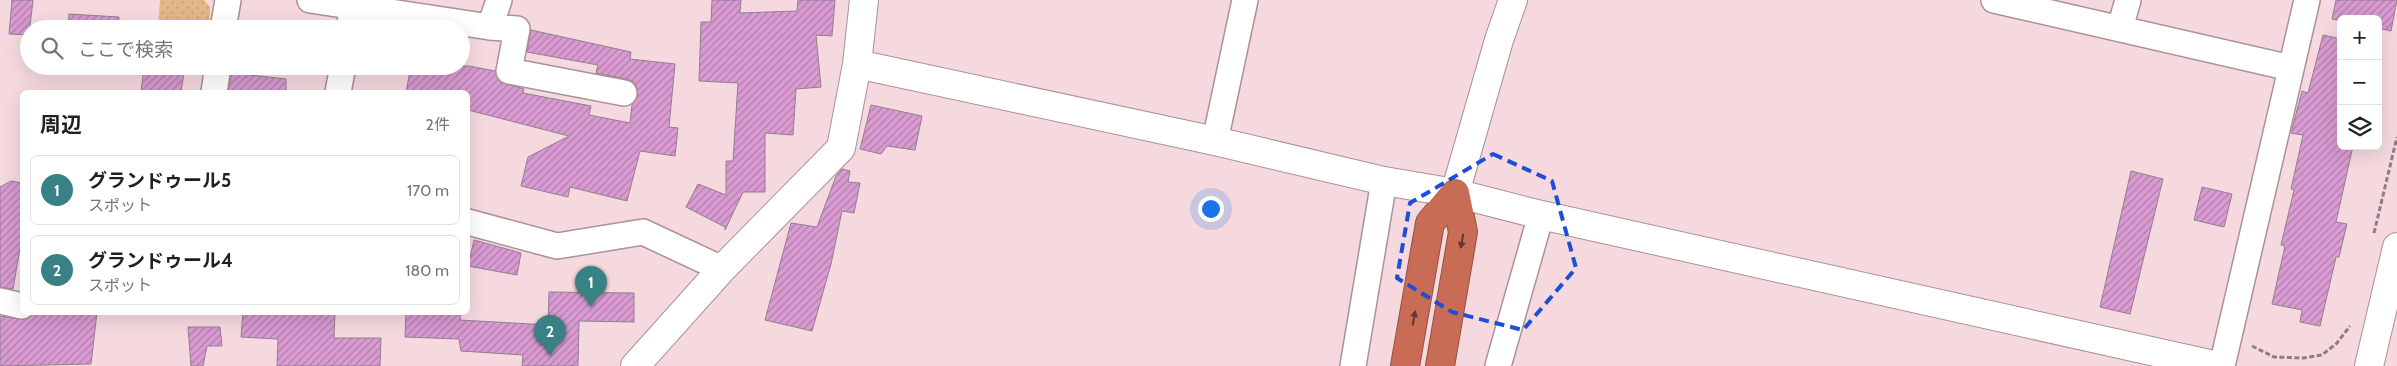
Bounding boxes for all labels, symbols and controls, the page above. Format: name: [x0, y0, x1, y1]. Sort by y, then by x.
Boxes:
map controls: [2337, 15, 2382, 150]
button: +: [2337, 15, 2382, 60]
search box: [20, 20, 470, 75]
icon: search: [38, 34, 66, 62]
text: ここで検索: [78, 38, 173, 61]
button: −: [2337, 60, 2382, 105]
button: layers: [2337, 105, 2382, 150]
text: 周辺: [40, 112, 82, 137]
text: 2件: [426, 115, 450, 134]
text: グランドゥール5: [88, 169, 231, 192]
text: 1: [54, 181, 60, 200]
text: 170 m: [407, 181, 449, 200]
text: スポット: [88, 196, 152, 215]
your location: [1198, 196, 1224, 222]
one-way arrow: [1457, 233, 1465, 249]
text: グランドゥール4: [88, 249, 233, 272]
text: 2: [53, 261, 61, 280]
text: 180 m: [405, 261, 449, 280]
pin: 1: [575, 266, 607, 307]
text: スポット: [88, 276, 152, 295]
one-way arrow: [1410, 310, 1418, 326]
pin: 2: [534, 315, 566, 356]

